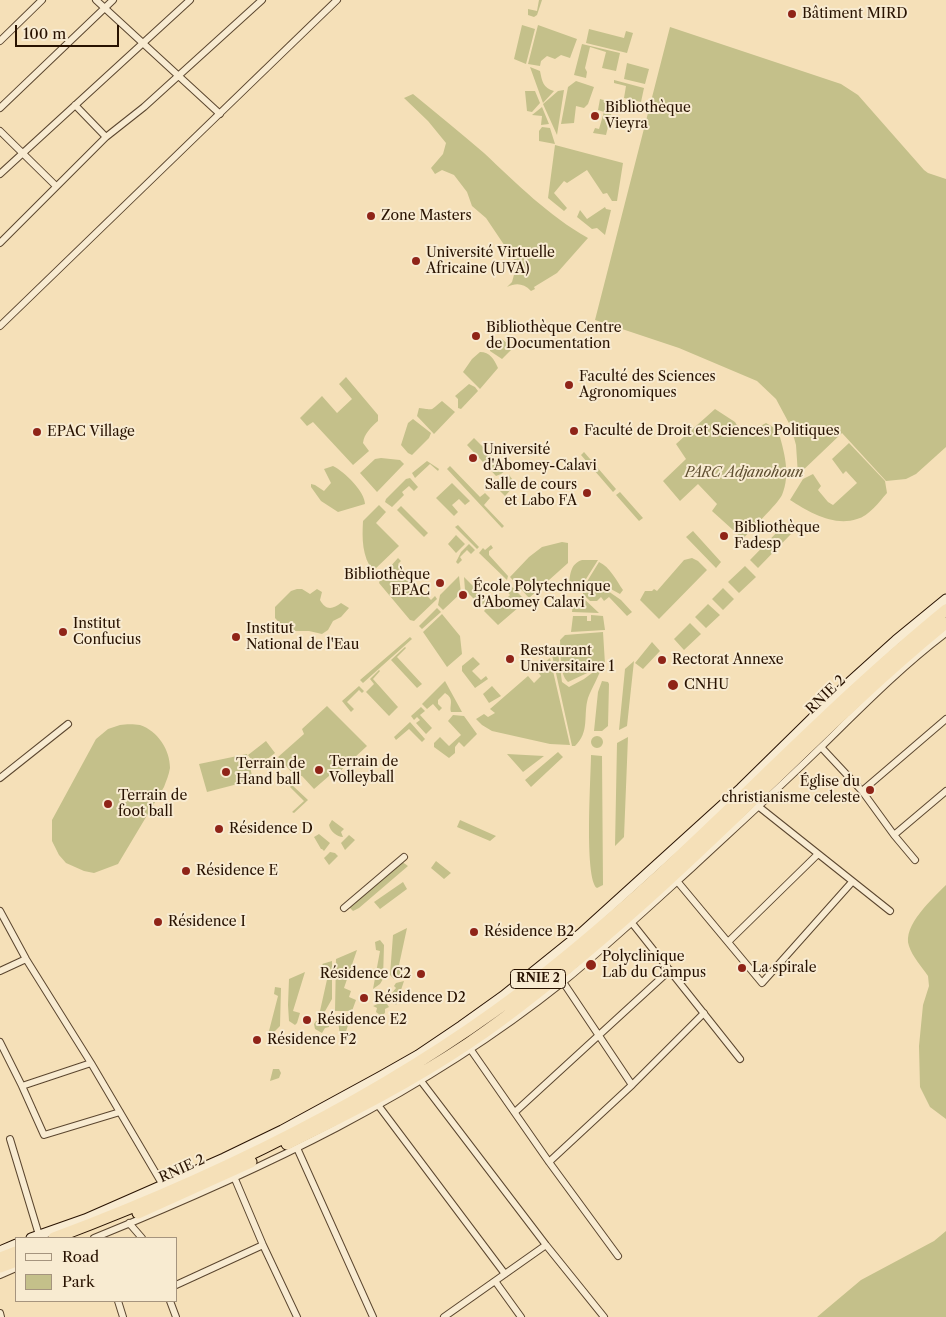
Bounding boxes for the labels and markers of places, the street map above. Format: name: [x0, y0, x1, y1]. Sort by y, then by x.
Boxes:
place label: Bâtiment MIRD: [802, 6, 908, 22]
marker: Bâtiment MIRD: [786, 8, 798, 20]
place label: Bibliothèque Vieyra: [605, 100, 691, 132]
marker: Bibliothèque Vieyra: [589, 110, 601, 122]
place label: Zone Masters: [381, 208, 472, 224]
marker: Zone Masters: [365, 210, 377, 222]
place label: Université Virtuelle Africaine (UVA): [426, 245, 555, 278]
marker: Université Virtuelle Africaine (UVA): [410, 255, 422, 267]
place label: Bibliothèque Centre de Documentation: [486, 320, 622, 352]
marker: Bibliothèque Centre de Documentation: [470, 330, 482, 342]
place label: Faculté des Sciences Agronomiques: [579, 369, 716, 402]
marker: Faculté des Sciences Agronomiques: [563, 379, 575, 391]
place label: Faculté de Droit et Sciences Politiques: [584, 423, 840, 439]
place label: EPAC Village: [47, 424, 135, 440]
marker: Faculté de Droit et Sciences Politiques: [568, 425, 580, 437]
marker: EPAC Village: [31, 426, 43, 438]
place label: Université d'Abomey-Calavi: [483, 442, 597, 474]
marker: Université d'Abomey-Calavi: [467, 452, 479, 464]
place label: Salle de cours et Labo FA: [485, 477, 577, 510]
marker: Salle de cours et Labo FA: [581, 487, 593, 499]
place label: Bibliothèque Fadesp: [734, 520, 820, 552]
marker: Bibliothèque Fadesp: [718, 530, 730, 542]
place label: Bibliothèque EPAC: [344, 567, 430, 600]
marker: Bibliothèque EPAC: [434, 577, 446, 589]
place label: École Polytechnique d’Abomey Calavi: [473, 579, 610, 612]
marker: École Polytechnique d’Abomey Calavi: [457, 589, 469, 601]
place label: Institut Confucius: [73, 616, 141, 648]
place label: Institut National de l'Eau: [246, 621, 359, 654]
marker: Institut Confucius: [57, 626, 69, 638]
marker: Institut National de l'Eau: [230, 631, 242, 643]
place label: Restaurant Universitaire 1: [520, 643, 614, 676]
place label: Rectorat Annexe: [672, 652, 784, 668]
marker: Restaurant Universitaire 1: [504, 653, 516, 665]
marker: Rectorat Annexe: [656, 654, 668, 666]
place label: CNHU: [684, 677, 729, 693]
marker: CNHU: [666, 678, 680, 692]
place label: Terrain de Volleyball: [329, 754, 398, 786]
place label: Terrain de Hand ball: [236, 756, 305, 789]
marker: Terrain de Volleyball: [313, 764, 325, 776]
marker: Terrain de Hand ball: [220, 766, 232, 778]
place label: Église du christianisme celeste: [721, 774, 860, 806]
marker: Église du christianisme celeste: [864, 784, 876, 796]
place label: Terrain de foot ball: [118, 788, 187, 820]
marker: Terrain de foot ball: [102, 798, 114, 810]
place label: Résidence D: [229, 821, 313, 837]
marker: Résidence D: [213, 823, 225, 835]
place label: Résidence E: [196, 863, 278, 879]
marker: Résidence E: [180, 865, 192, 877]
place label: Résidence I: [168, 914, 246, 930]
marker: Résidence I: [152, 916, 164, 928]
place label: Résidence B2: [484, 924, 574, 940]
marker: Résidence B2: [468, 926, 480, 938]
place label: Polyclinique Lab du Campus: [602, 949, 706, 982]
marker: Polyclinique Lab du Campus: [584, 958, 598, 972]
place label: La spirale: [752, 960, 816, 976]
marker: La spirale: [736, 962, 748, 974]
place label: Résidence C2: [320, 966, 411, 982]
marker: Résidence C2: [415, 968, 427, 980]
place label: Résidence D2: [374, 990, 466, 1006]
marker: Résidence D2: [358, 992, 370, 1004]
place label: Résidence E2: [317, 1012, 407, 1028]
marker: Résidence E2: [301, 1014, 313, 1026]
place label: Résidence F2: [267, 1032, 357, 1048]
marker: Résidence F2: [251, 1034, 263, 1046]

